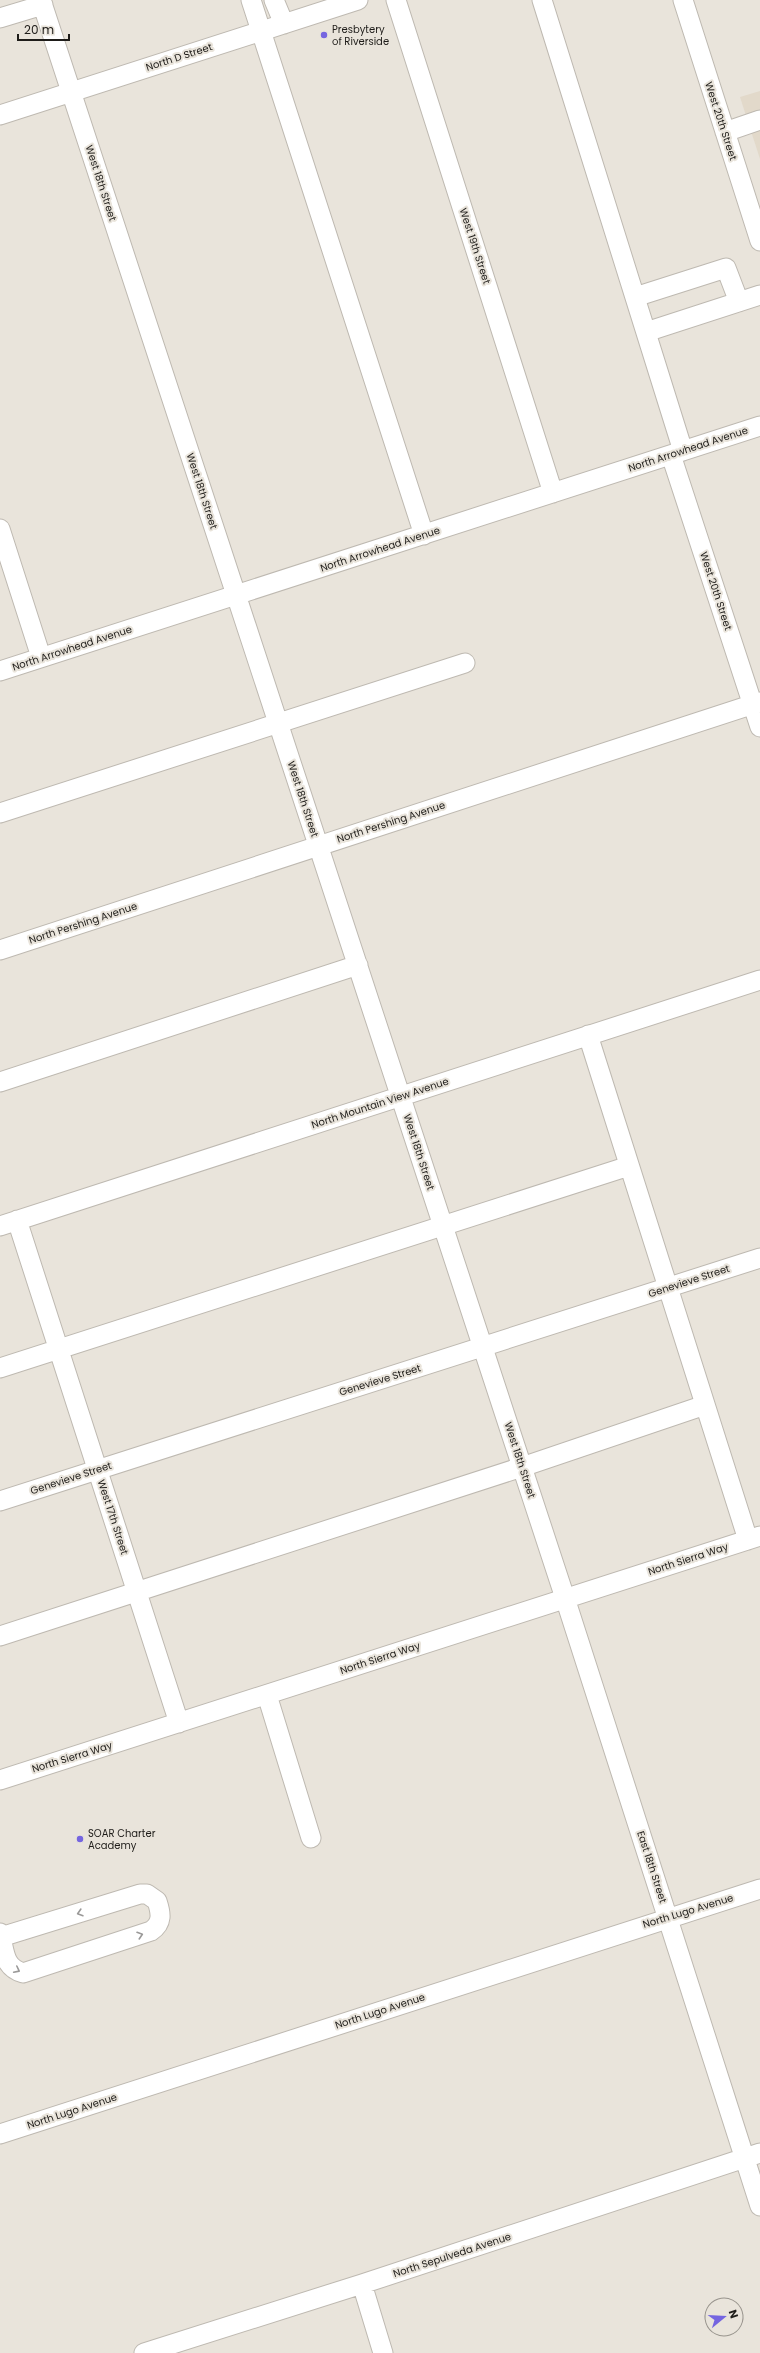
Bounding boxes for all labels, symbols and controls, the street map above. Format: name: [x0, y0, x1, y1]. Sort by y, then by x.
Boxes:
scale bar: [18, 16, 69, 42]
text: 20 m: [24, 21, 54, 38]
place label: Presbytery of Riverside: [332, 22, 389, 49]
marker: Presbytery of Riverside: [319, 30, 329, 40]
street label: North D Street: [144, 39, 214, 75]
street label: West 20th Street: [701, 80, 741, 162]
street label: West 18th Street: [82, 143, 120, 223]
street label: West 19th Street: [456, 206, 494, 286]
street label: North Arrowhead Avenue: [626, 423, 750, 475]
street label: West 18th Street: [183, 451, 221, 531]
street label: North Arrowhead Avenue: [318, 523, 442, 575]
street label: West 20th Street: [696, 550, 736, 632]
street label: North Arrowhead Avenue: [10, 622, 134, 674]
street label: West 18th Street: [284, 759, 322, 839]
street label: North Pershing Avenue: [335, 797, 447, 847]
street label: North Pershing Avenue: [27, 898, 139, 948]
street label: North Mountain View Avenue: [309, 1074, 451, 1132]
street label: West 18th Street: [400, 1112, 438, 1192]
street label: Genevieve Street: [646, 1261, 732, 1301]
street label: Genevieve Street: [337, 1360, 423, 1400]
street label: West 18th Street: [501, 1420, 539, 1500]
street label: Genevieve Street: [28, 1458, 114, 1498]
street label: West 17th Street: [94, 1478, 132, 1557]
street label: North Sierra Way: [646, 1539, 730, 1579]
street label: North Sierra Way: [338, 1638, 422, 1678]
street label: North Sierra Way: [30, 1738, 114, 1776]
place label: SOAR Charter Academy: [88, 1826, 156, 1853]
street label: East 18th Street: [633, 1829, 671, 1905]
marker: SOAR Charter Academy: [75, 1834, 85, 1844]
street label: North Lugo Avenue: [641, 1890, 735, 1932]
one-way arrow: [76, 1908, 83, 1916]
one-way arrow: [136, 1931, 143, 1940]
one-way arrow: [13, 1965, 20, 1973]
street label: North Lugo Avenue: [333, 1989, 427, 2033]
street label: North Lugo Avenue: [25, 2089, 119, 2133]
street label: North Sepulveda Avenue: [391, 2229, 513, 2281]
north arrow: [704, 2297, 744, 2337]
text: N: [725, 2307, 742, 2320]

